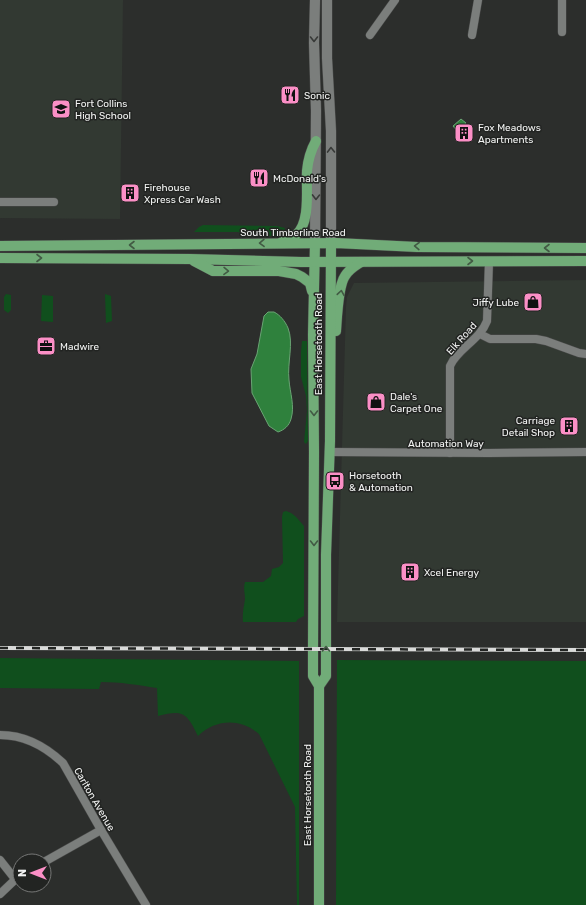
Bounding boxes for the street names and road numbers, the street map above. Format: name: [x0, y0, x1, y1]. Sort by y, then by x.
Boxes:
street label: South Timberline Road: [240, 227, 346, 239]
street label: East Horsetooth Road: [313, 293, 325, 395]
street label: Elk Road: [444, 320, 480, 357]
street label: Automation Way: [408, 438, 484, 450]
street label: East Horsetooth Road: [302, 744, 314, 846]
street label: Carlton Avenue: [71, 766, 117, 834]

